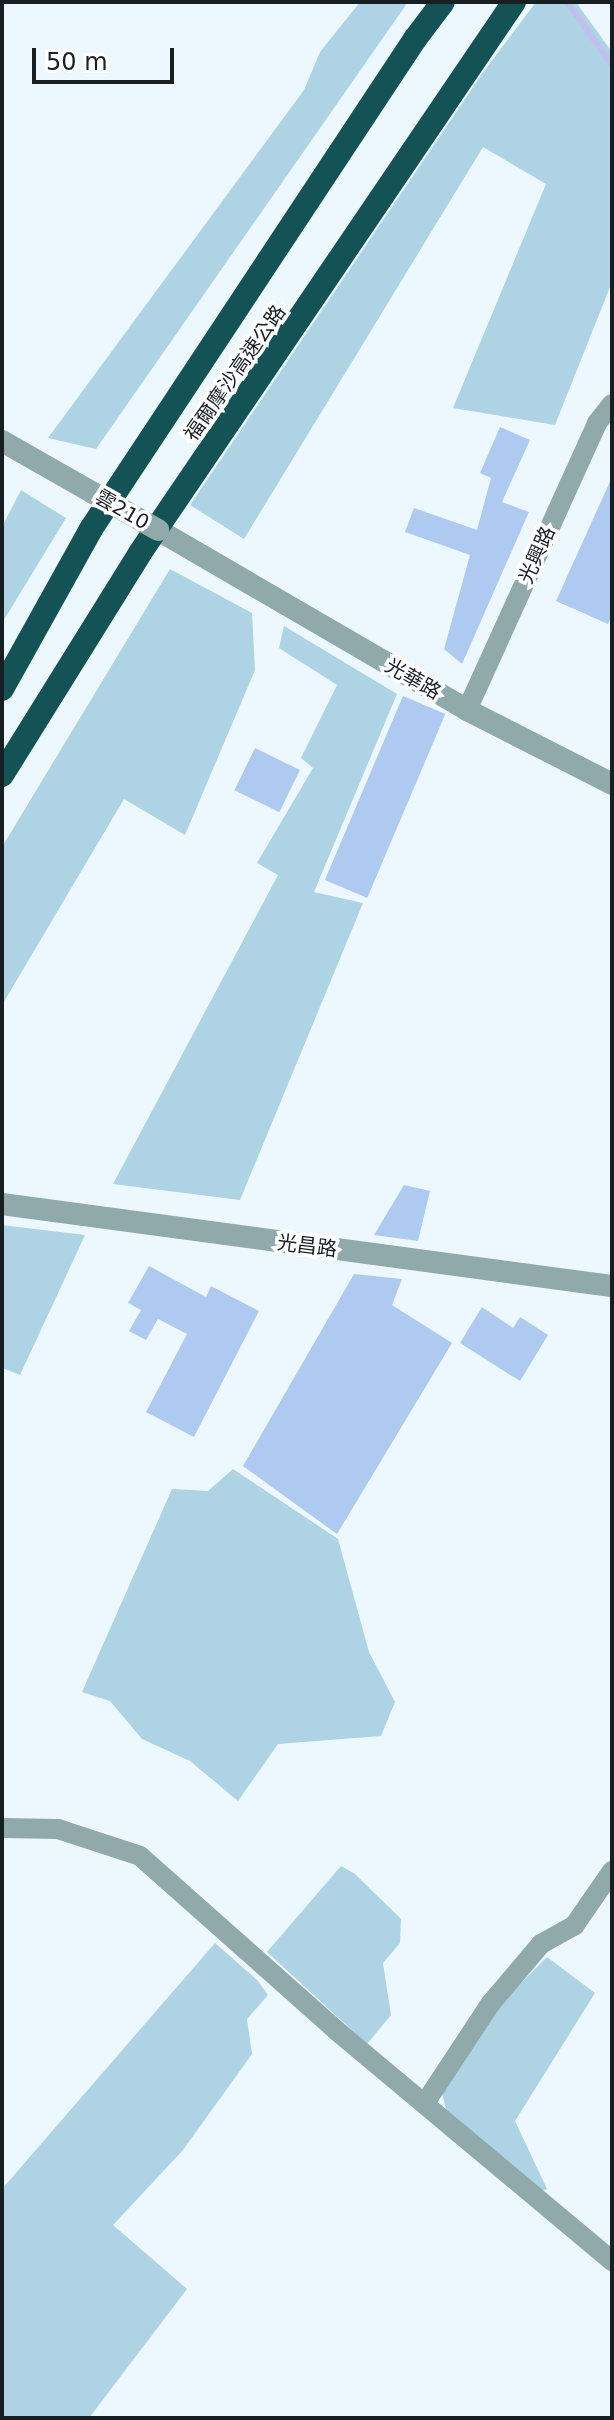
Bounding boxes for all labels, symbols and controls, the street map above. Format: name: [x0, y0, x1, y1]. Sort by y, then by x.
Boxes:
scale bar: [36, 32, 178, 82]
text: 50 m: [46, 48, 108, 76]
street label: 福爾摩沙高速公路: [179, 301, 291, 445]
street label: 雲210: [91, 485, 153, 535]
street label: 光興路: [514, 523, 560, 587]
street label: 光華路: [381, 654, 445, 704]
street label: 光昌路: [276, 1230, 338, 1262]

